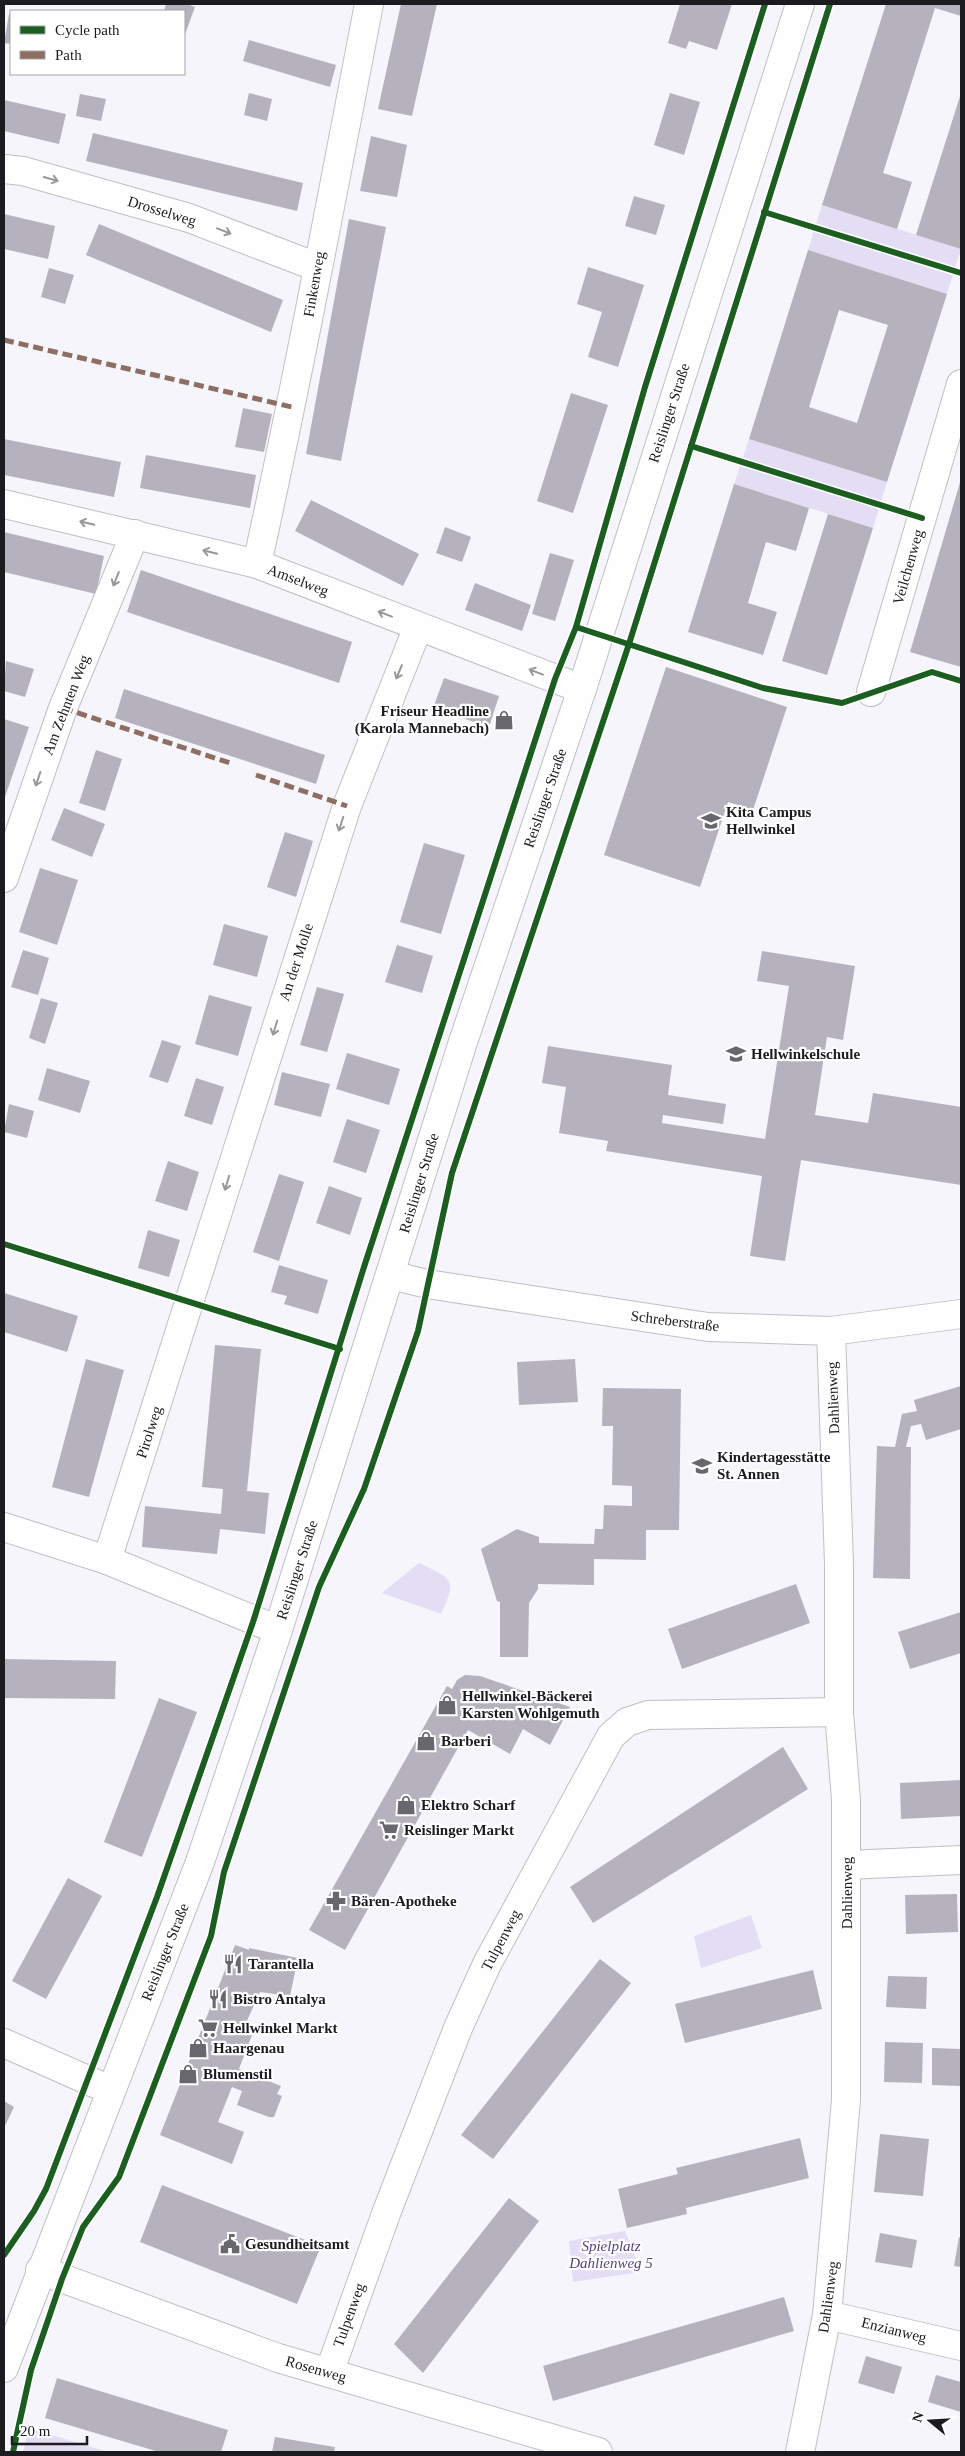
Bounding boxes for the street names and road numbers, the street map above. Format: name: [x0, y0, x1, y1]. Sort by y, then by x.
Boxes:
street label: Drosselweg: [126, 193, 199, 229]
street label: Finkenweg: [300, 249, 328, 318]
street label: Reislinger Straße: [645, 361, 693, 465]
street label: Veilchenweg: [890, 527, 927, 606]
street label: Amselweg: [265, 561, 331, 599]
street label: Am Zehnten Weg: [40, 652, 93, 757]
street label: Reislinger Straße: [521, 746, 570, 850]
street label: An der Molle: [276, 921, 316, 1003]
street label: Reislinger Straße: [396, 1131, 442, 1235]
street label: Schreberstraße: [630, 1308, 721, 1334]
street label: Dahlienweg: [824, 1361, 842, 1434]
street label: Pirolweg: [133, 1403, 165, 1460]
street label: Reislinger Straße: [273, 1518, 321, 1622]
street label: Dahlienweg: [839, 1856, 855, 1929]
street label: Reislinger Straße: [138, 1901, 192, 2003]
street label: Tulpenweg: [478, 1906, 524, 1973]
street label: Dahlienweg: [815, 2260, 841, 2334]
street label: Tulpenweg: [330, 2280, 368, 2349]
street label: Enzianweg: [860, 2314, 929, 2346]
street label: Rosenweg: [284, 2353, 349, 2385]

